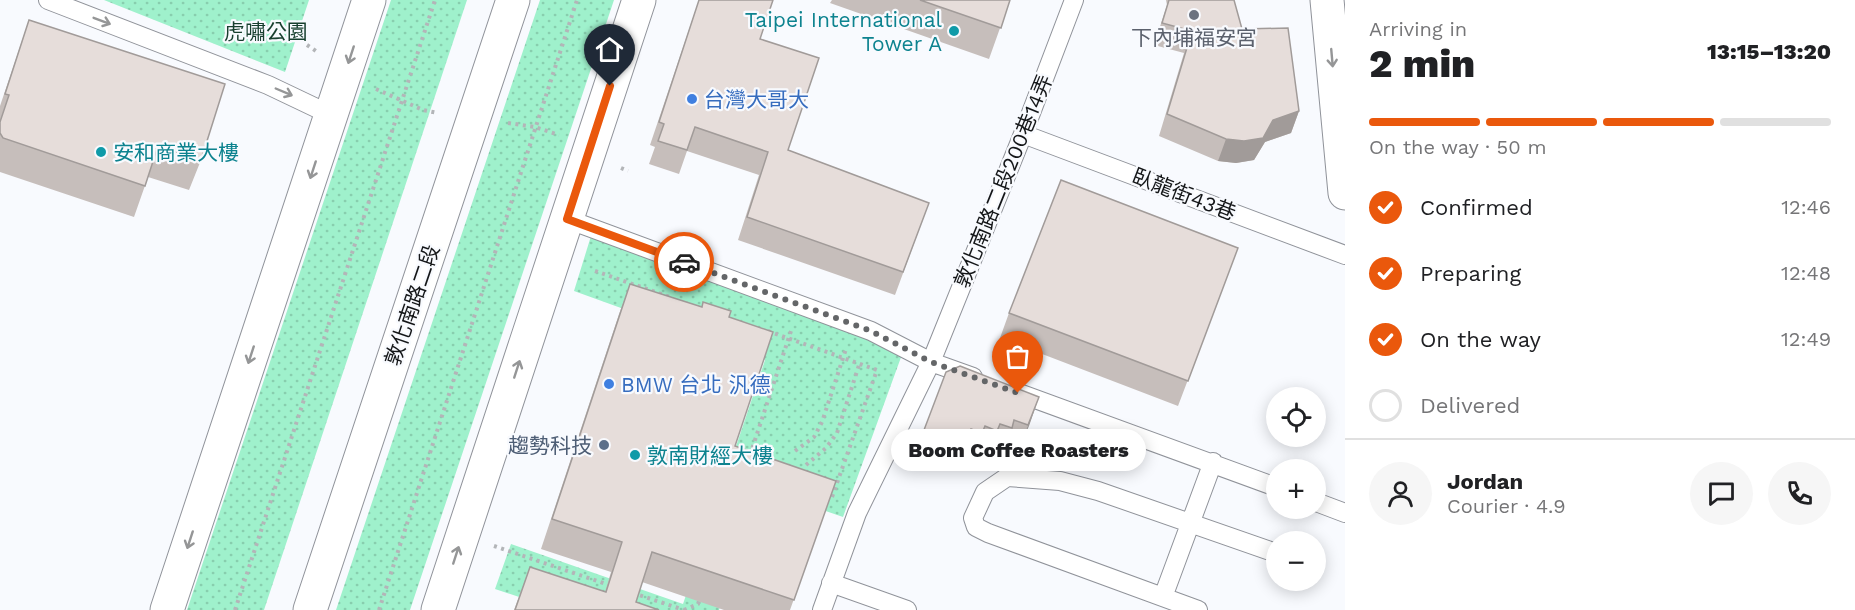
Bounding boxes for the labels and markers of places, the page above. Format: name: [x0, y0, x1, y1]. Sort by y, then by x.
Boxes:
place label: Taipei International Tower A: [745, 7, 943, 56]
marker: 下內埔福安宮: [1187, 8, 1201, 22]
pin: [584, 24, 635, 86]
marker: Taipei International Tower A: [947, 24, 961, 38]
place label: 下內埔福安宮: [1131, 25, 1257, 50]
place label: 台灣大哥大: [704, 87, 809, 112]
marker: 台灣大哥大: [685, 92, 699, 106]
place label: 安和商業大樓: [113, 140, 239, 165]
marker: 安和商業大樓: [94, 145, 108, 159]
pin: [992, 331, 1043, 393]
place label: BMW 台北 汎德: [621, 372, 771, 397]
marker: BMW 台北 汎德: [602, 377, 616, 391]
callout: Boom Coffee Roasters: [890, 429, 1146, 471]
place label: 趨勢科技: [508, 433, 592, 458]
marker: 趨勢科技: [597, 438, 611, 452]
place label: 敦南財經大樓: [647, 443, 773, 468]
marker: 敦南財經大樓: [628, 448, 642, 462]

